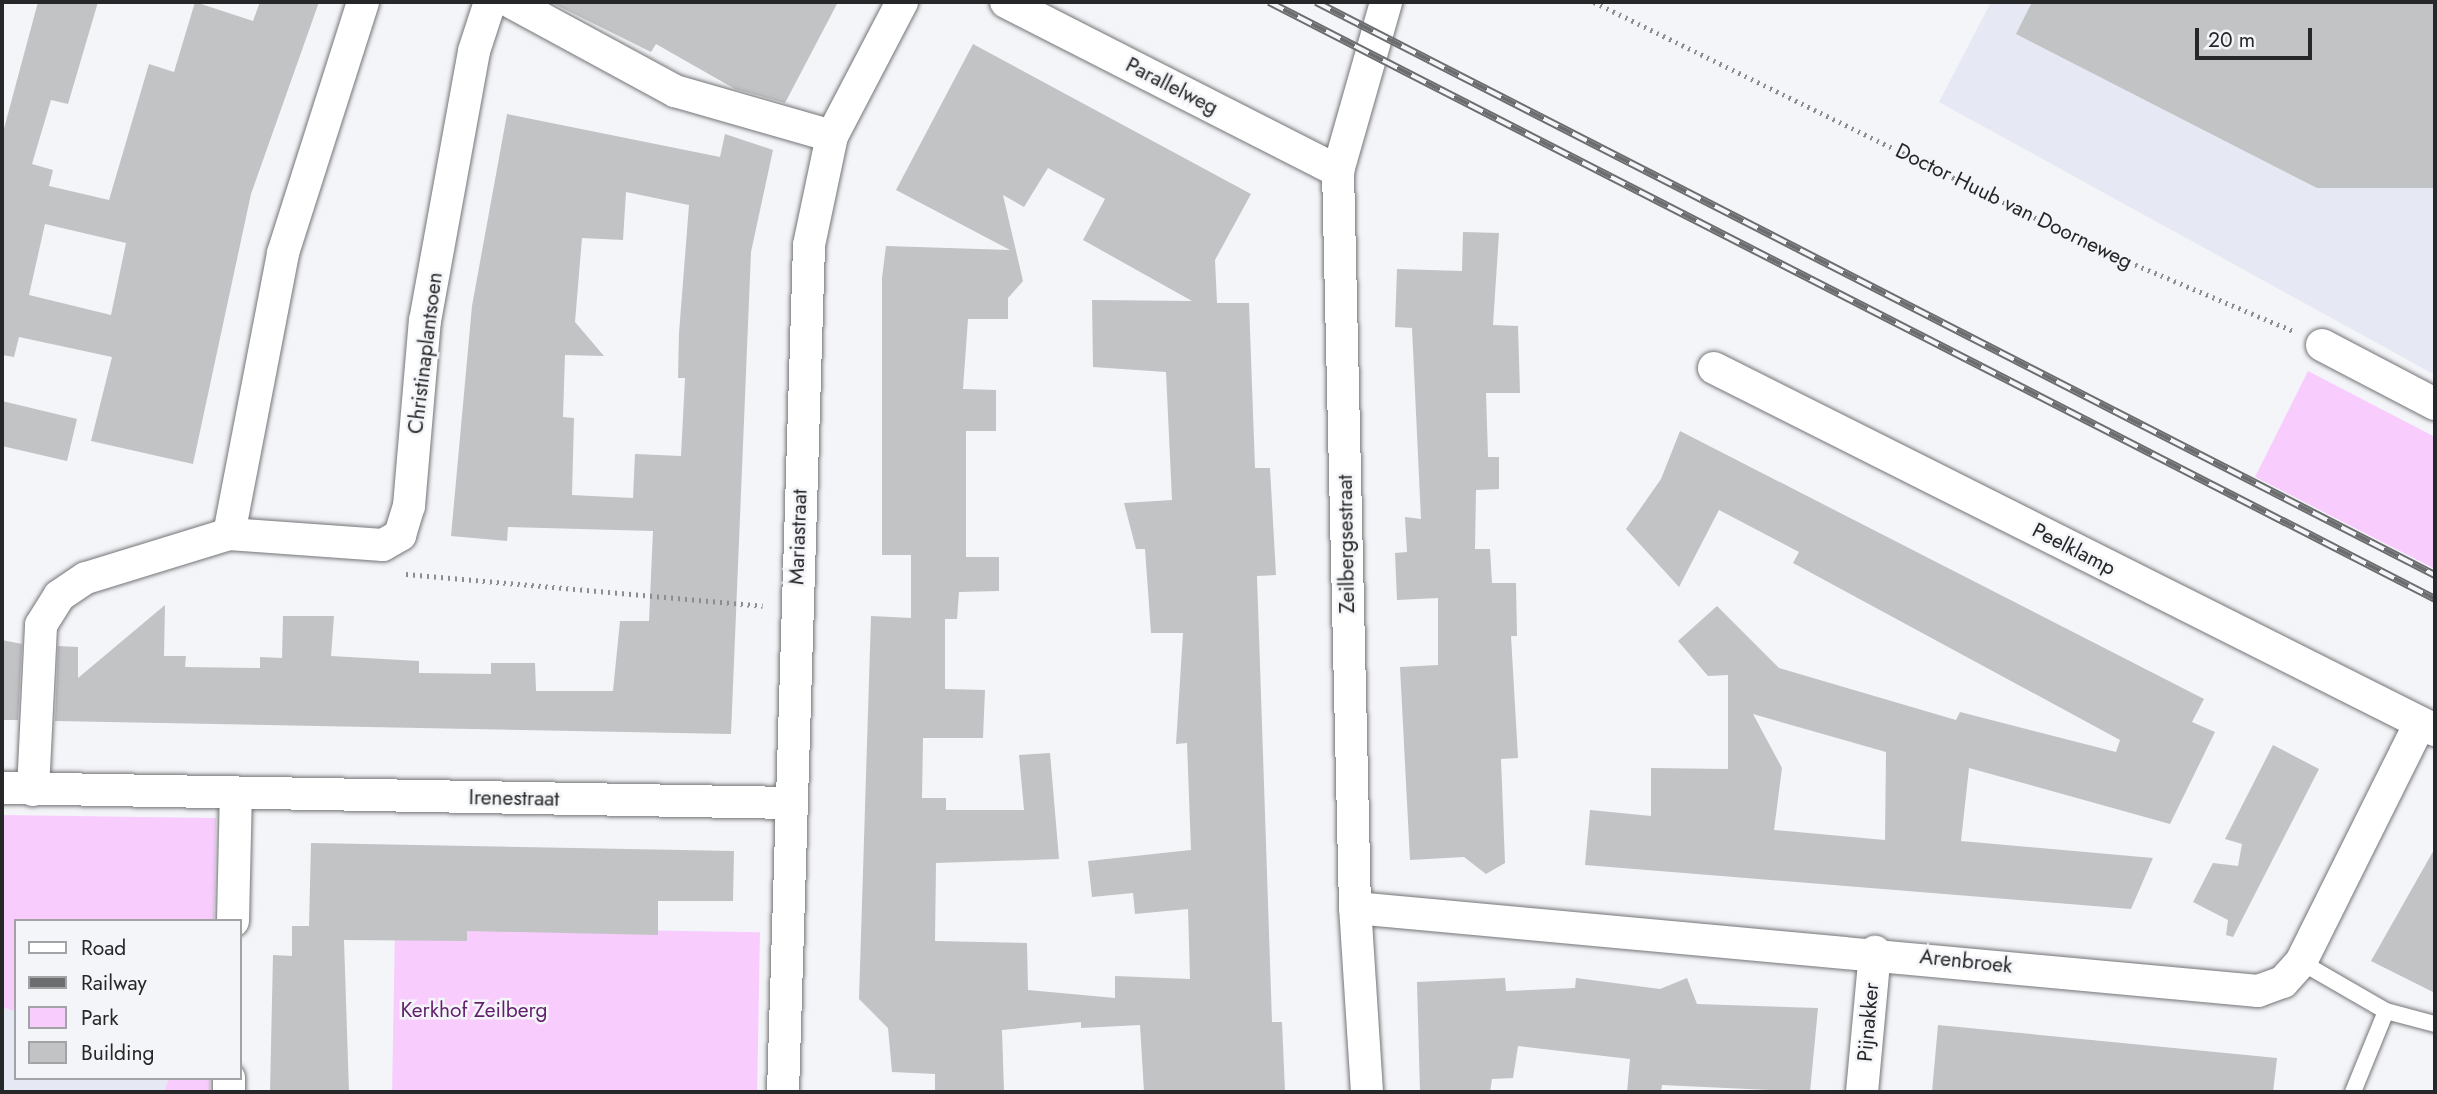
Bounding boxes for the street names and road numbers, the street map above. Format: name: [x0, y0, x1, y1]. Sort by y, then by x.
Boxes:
street label: Parallelweg: [1122, 52, 1222, 120]
street label: Doctor Huub van Doorneweg: [1891, 138, 2137, 274]
street label: Christinaplantsoen: [403, 271, 447, 435]
street label: Zeilbergsestraat: [1332, 474, 1360, 614]
street label: Mariastraat: [784, 489, 812, 585]
street label: Peelklamp: [2028, 517, 2120, 581]
street label: Irenestraat: [468, 785, 560, 811]
street label: Arenbroek: [1918, 944, 2014, 978]
street label: Pijnakker: [1852, 981, 1884, 1063]

